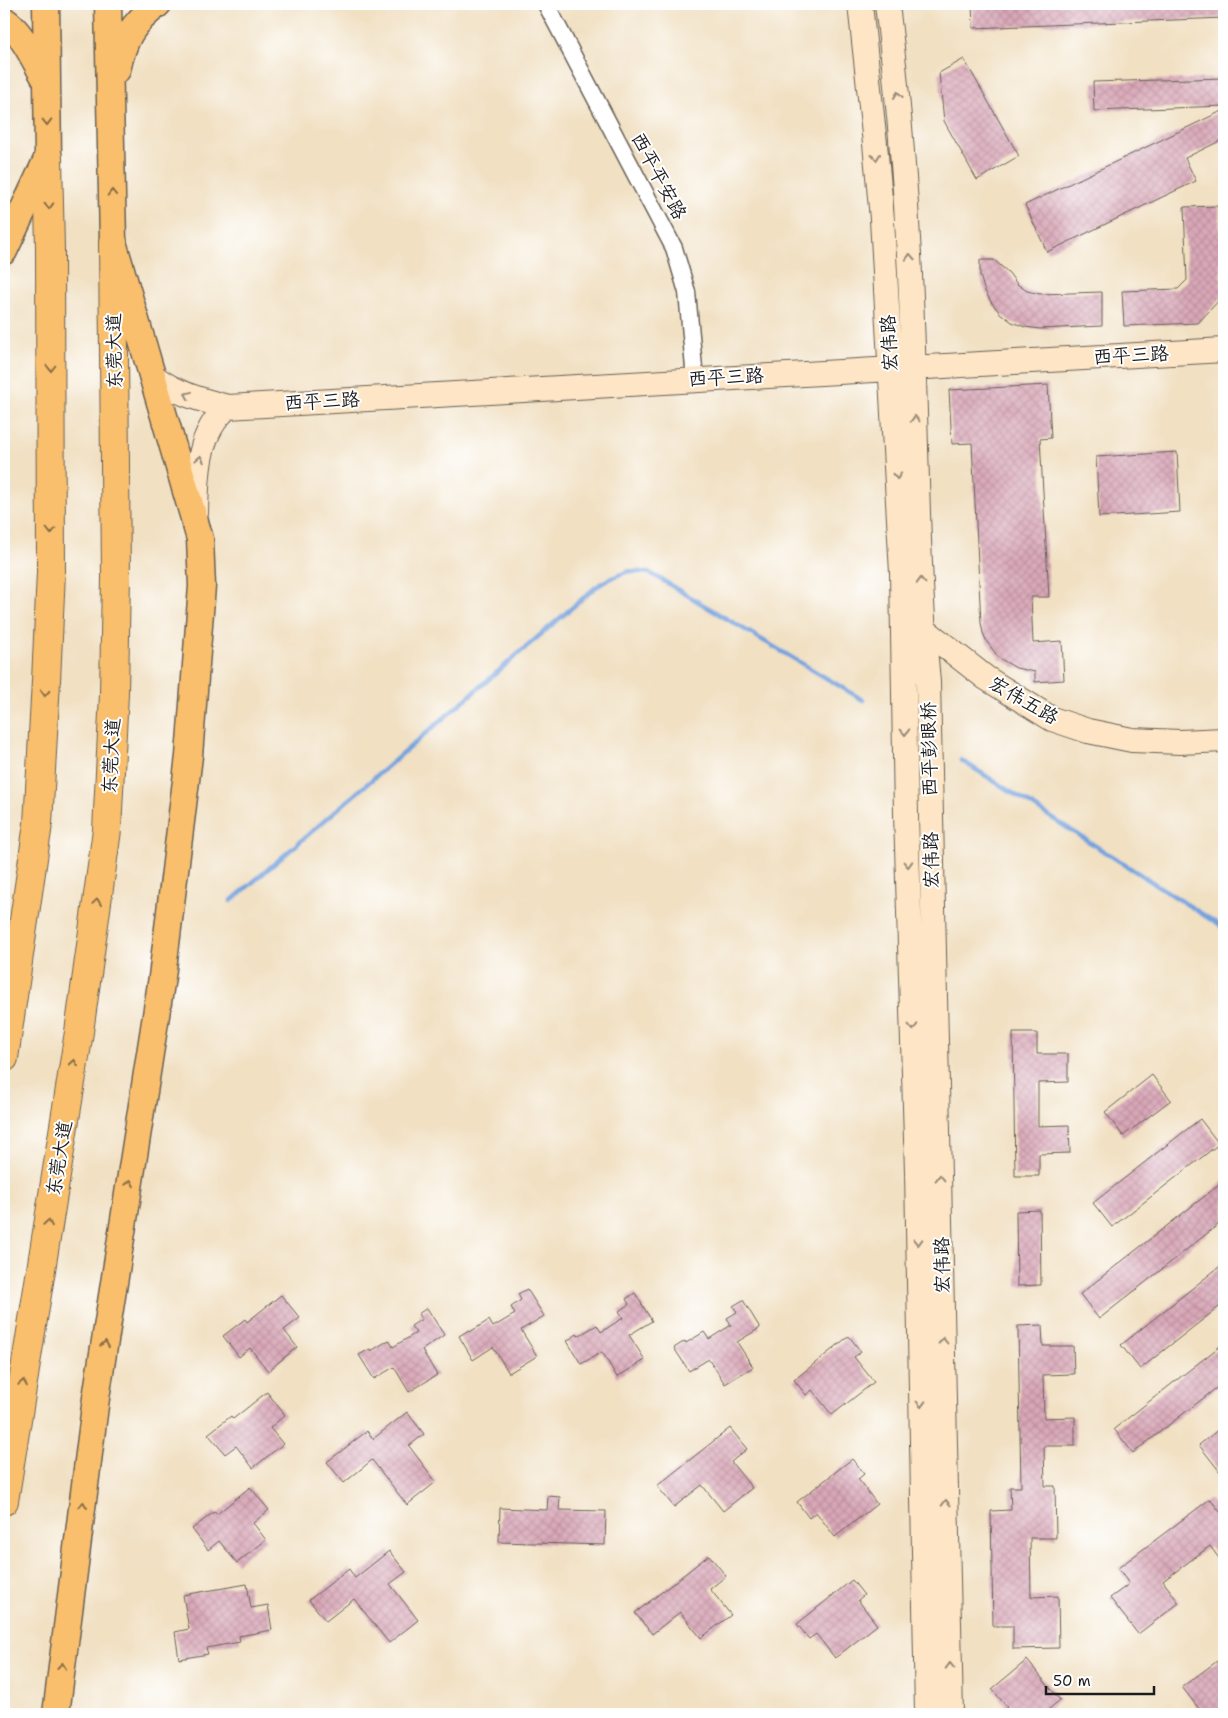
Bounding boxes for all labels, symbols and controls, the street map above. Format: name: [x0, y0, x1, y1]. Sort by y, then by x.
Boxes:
one-way arrow: [893, 90, 904, 98]
one-way arrow: [42, 119, 52, 127]
street label: 西平平安路: [626, 128, 692, 224]
one-way arrow: [871, 153, 882, 161]
one-way arrow: [107, 189, 117, 196]
one-way arrow: [44, 202, 54, 210]
one-way arrow: [904, 252, 915, 260]
street label: 东莞大道: [101, 313, 127, 389]
street label: 宏伟路: [875, 314, 903, 372]
street label: 西平三路: [1092, 341, 1170, 369]
street label: 西平三路: [687, 363, 765, 391]
one-way arrow: [46, 365, 56, 373]
street label: 西平三路: [283, 387, 361, 415]
one-way arrow: [184, 391, 193, 401]
one-way arrow: [910, 415, 920, 422]
one-way arrow: [195, 454, 205, 463]
one-way arrow: [891, 472, 902, 480]
one-way arrow: [46, 528, 56, 535]
one-way arrow: [916, 577, 927, 585]
street label: 宏伟五路: [985, 670, 1063, 730]
one-way arrow: [40, 689, 51, 697]
street label: 西平彭眼桥: [916, 701, 942, 797]
street label: 东莞大道: [97, 717, 125, 795]
one-way arrow: [900, 728, 910, 736]
street label: 宏伟路: [918, 831, 944, 889]
one-way arrow: [903, 860, 913, 868]
one-way arrow: [91, 897, 102, 905]
one-way arrow: [907, 1023, 918, 1031]
one-way arrow: [68, 1058, 79, 1066]
street label: 东莞大道: [41, 1119, 77, 1197]
one-way arrow: [934, 1174, 945, 1182]
one-way arrow: [124, 1179, 134, 1188]
one-way arrow: [43, 1219, 53, 1227]
street label: 宏伟路: [929, 1236, 955, 1294]
one-way arrow: [913, 1238, 923, 1246]
one-way arrow: [938, 1336, 948, 1344]
one-way arrow: [99, 1339, 109, 1348]
one-way arrow: [17, 1379, 27, 1388]
one-way arrow: [916, 1400, 926, 1408]
one-way arrow: [941, 1499, 952, 1507]
one-way arrow: [77, 1500, 87, 1509]
one-way arrow: [945, 1661, 955, 1669]
one-way arrow: [56, 1662, 67, 1670]
scale bar: [1046, 1663, 1153, 1695]
text: 50 m: [1053, 1671, 1091, 1691]

